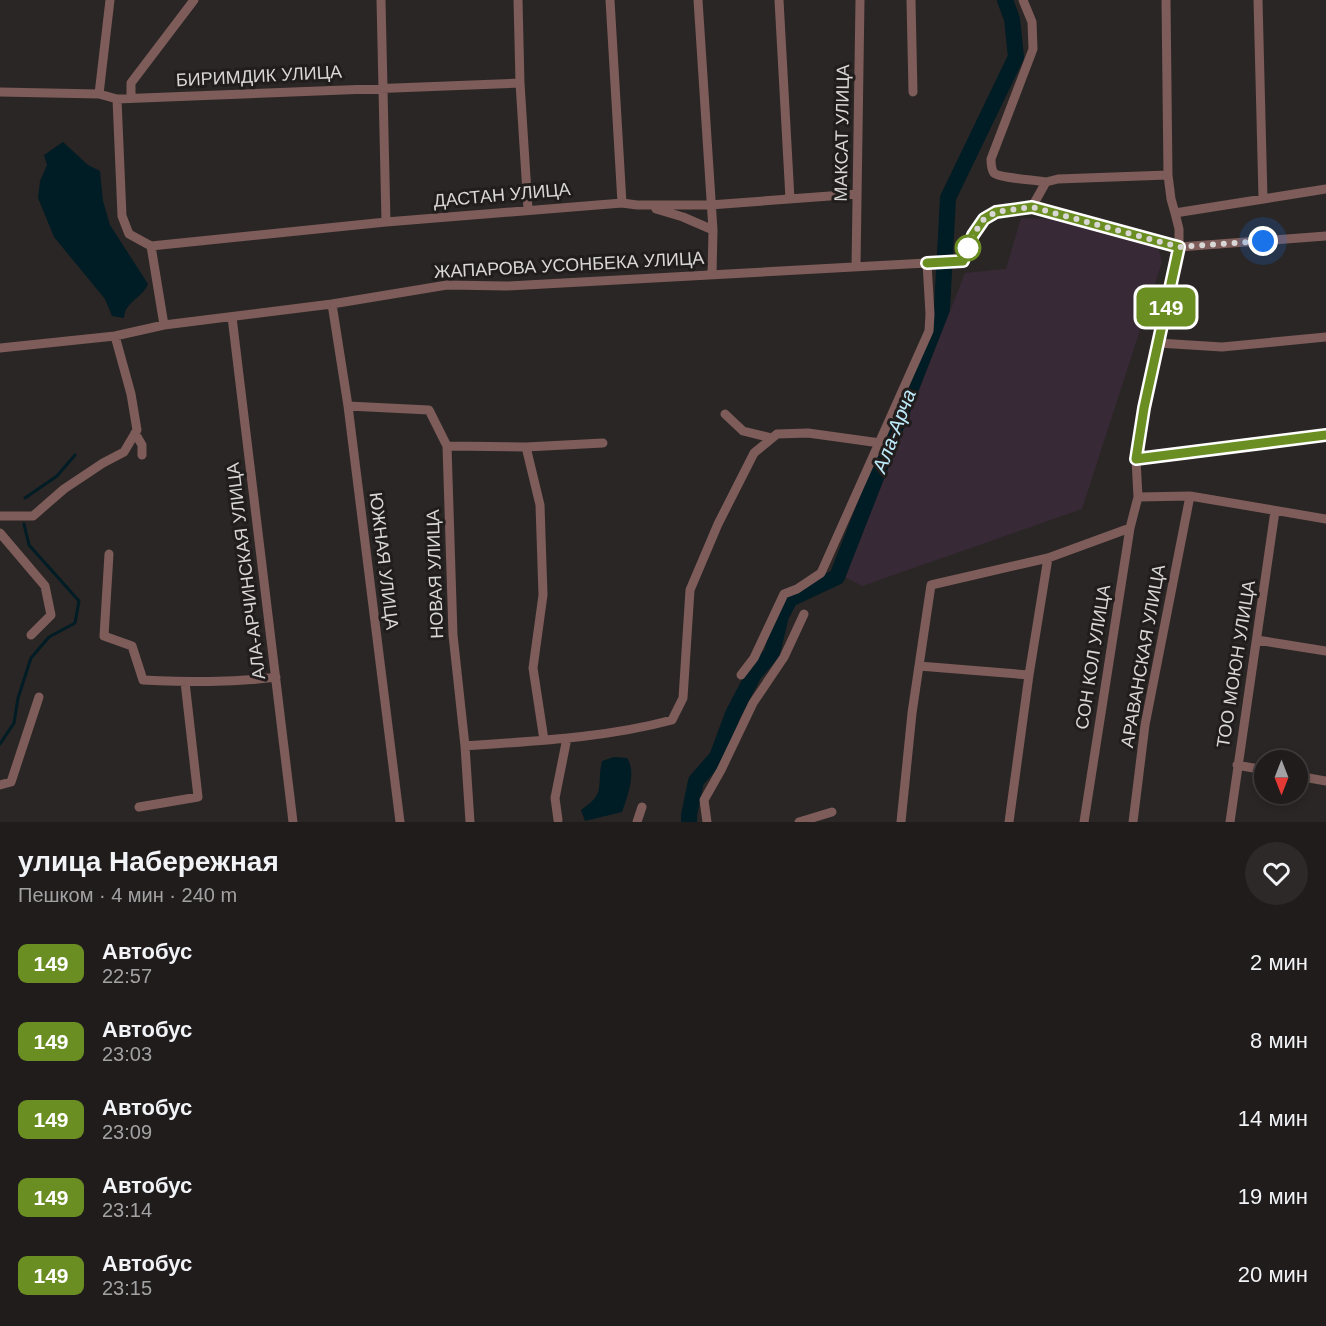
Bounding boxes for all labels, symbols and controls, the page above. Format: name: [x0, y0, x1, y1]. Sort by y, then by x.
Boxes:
street label: БИРИМДИК УЛИЦА: [175, 62, 343, 90]
street label: МАКСАТ УЛИЦА: [831, 64, 853, 202]
street label: ДАСТАН УЛИЦА: [433, 179, 571, 211]
your location: [1248, 226, 1278, 256]
unlabelled marker: [955, 235, 981, 261]
street label: ЖАПАРОВА УСОНБЕКА УЛИЦА: [433, 248, 705, 282]
line badge: 149: [1132, 288, 1200, 326]
text: 149: [1148, 296, 1184, 319]
water label: Ала-Арча: [868, 386, 920, 477]
street label: АЛА-АРЧИНСКАЯ УЛИЦА: [223, 461, 269, 681]
street label: ЮЖНАЯ УЛИЦА: [366, 491, 402, 631]
street label: НОВАЯ УЛИЦА: [423, 509, 447, 639]
street label: АРАВАНСКАЯ УЛИЦА: [1117, 563, 1169, 749]
street label: ТОО МОЮН УЛИЦА: [1213, 579, 1259, 749]
street label: СОН КОЛ УЛИЦА: [1072, 583, 1114, 731]
north arrow: [1254, 750, 1308, 804]
map controls: [1254, 750, 1308, 804]
button: heart: [1245, 842, 1308, 905]
text: улица Набережная: [18, 846, 279, 877]
text: Пешком · 4 мин · 240 m: [18, 884, 237, 906]
text: Автобус: [102, 939, 192, 964]
text: 2 мин: [1250, 950, 1308, 975]
text: 149: [33, 952, 69, 975]
text: 22:57: [102, 965, 152, 987]
text: Автобус: [102, 1017, 192, 1042]
text: 8 мин: [1250, 1028, 1308, 1053]
text: 149: [33, 1030, 69, 1053]
text: 23:03: [102, 1043, 152, 1065]
text: Автобус: [102, 1095, 192, 1120]
text: 14 мин: [1238, 1106, 1308, 1131]
text: 149: [33, 1108, 69, 1131]
text: 23:09: [102, 1121, 152, 1143]
text: Автобус: [102, 1173, 192, 1198]
text: 19 мин: [1238, 1184, 1308, 1209]
text: 149: [33, 1186, 69, 1209]
text: 23:14: [102, 1199, 152, 1221]
text: Автобус: [102, 1251, 192, 1276]
text: 20 мин: [1238, 1262, 1308, 1287]
text: 149: [33, 1264, 69, 1287]
text: 23:15: [102, 1277, 152, 1299]

